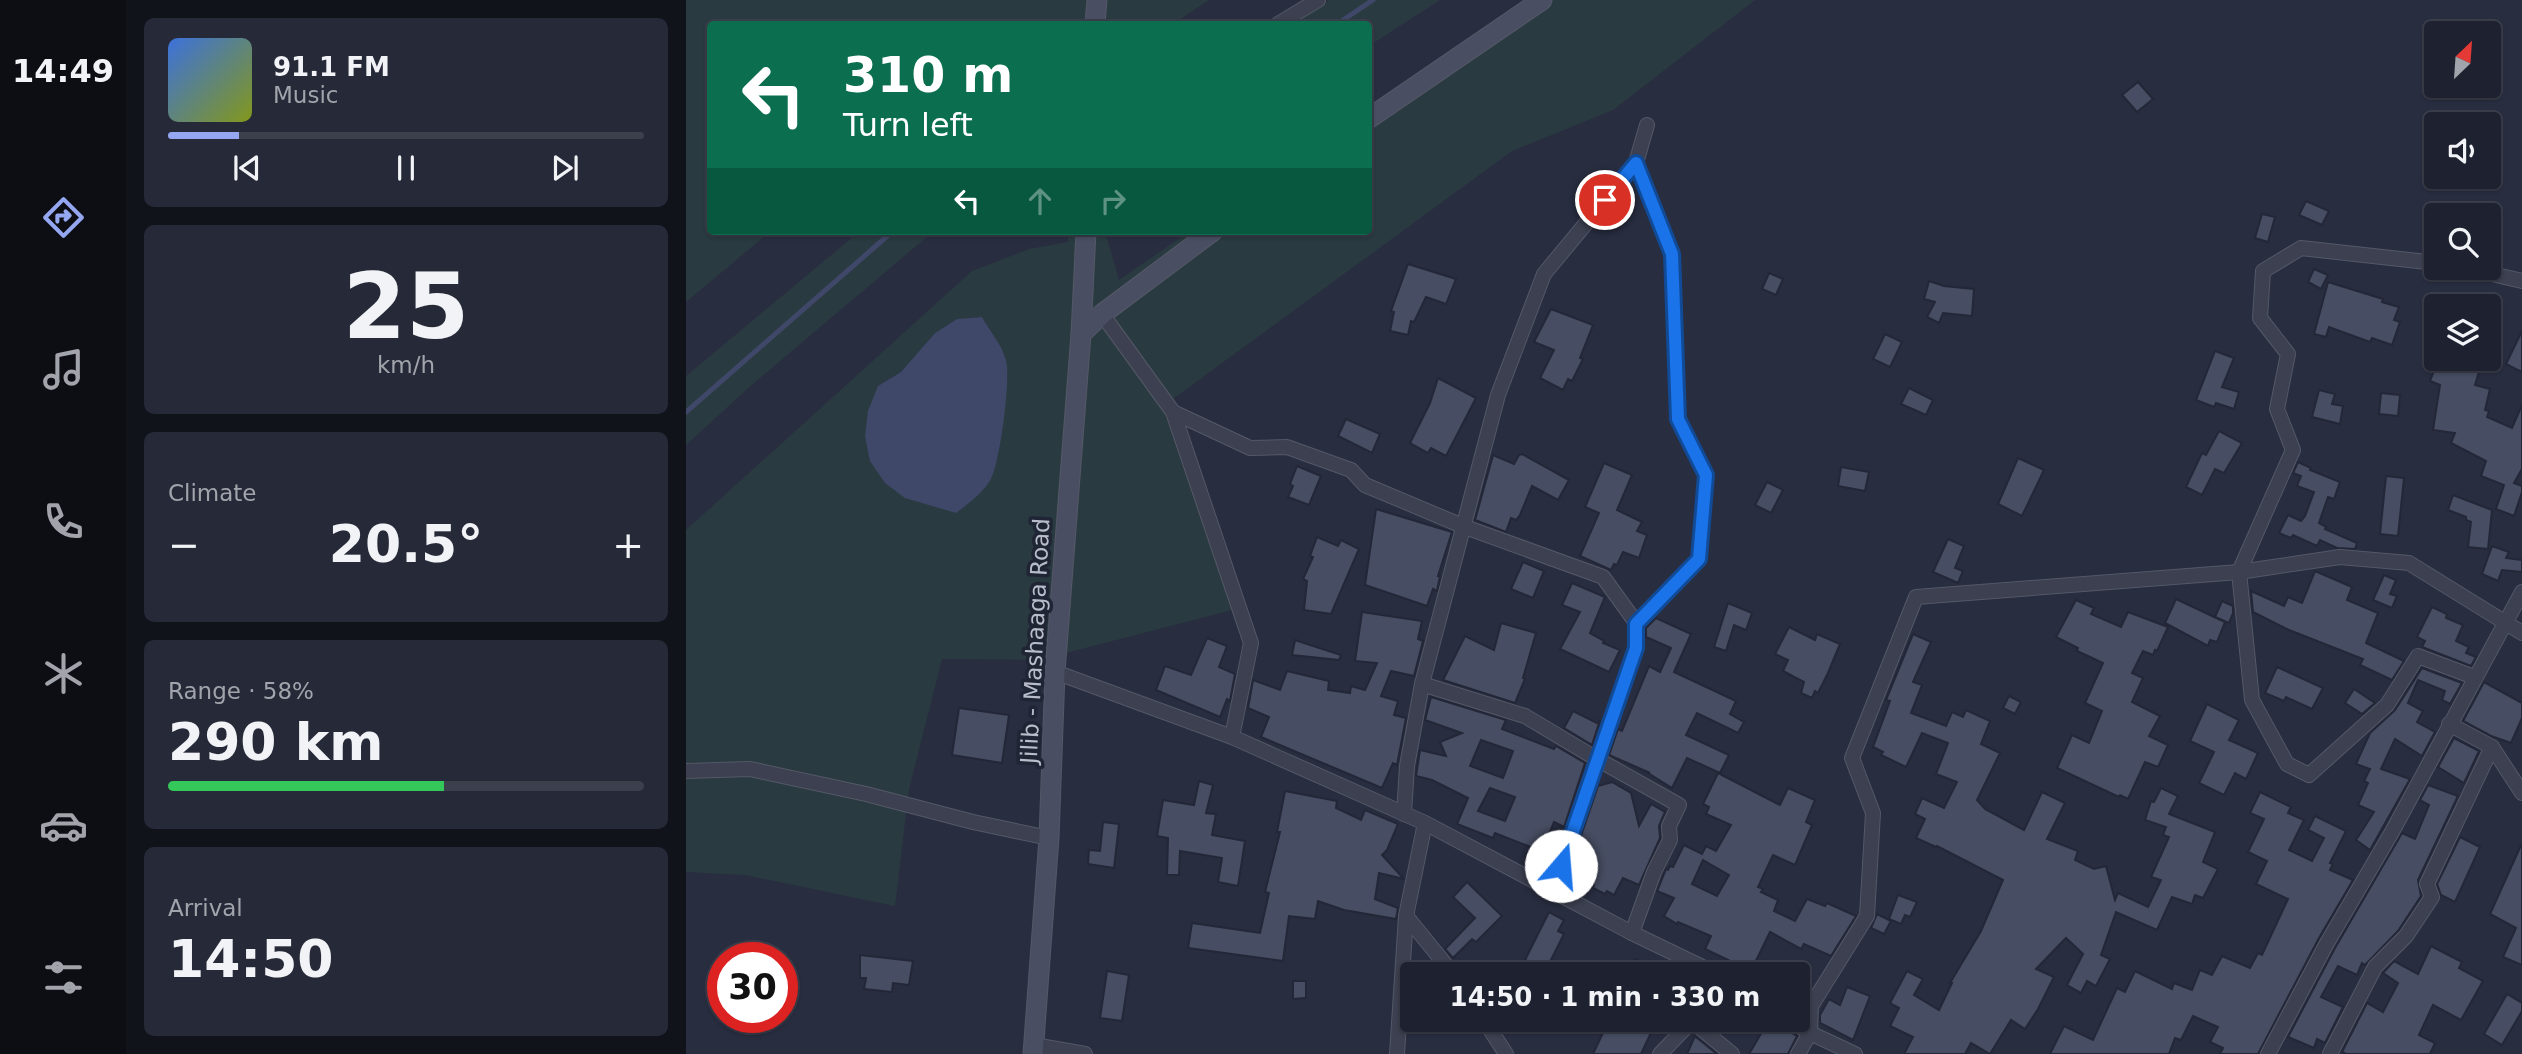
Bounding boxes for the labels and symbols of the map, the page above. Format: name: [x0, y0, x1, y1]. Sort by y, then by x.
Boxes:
north arrow: [2424, 21, 2501, 98]
pin: [1575, 170, 1635, 230]
street label: Jilib - Mashaaga Road: [1015, 518, 1054, 766]
position arrow: [1524, 829, 1598, 903]
speed limit sign: 30: [707, 942, 798, 1033]

